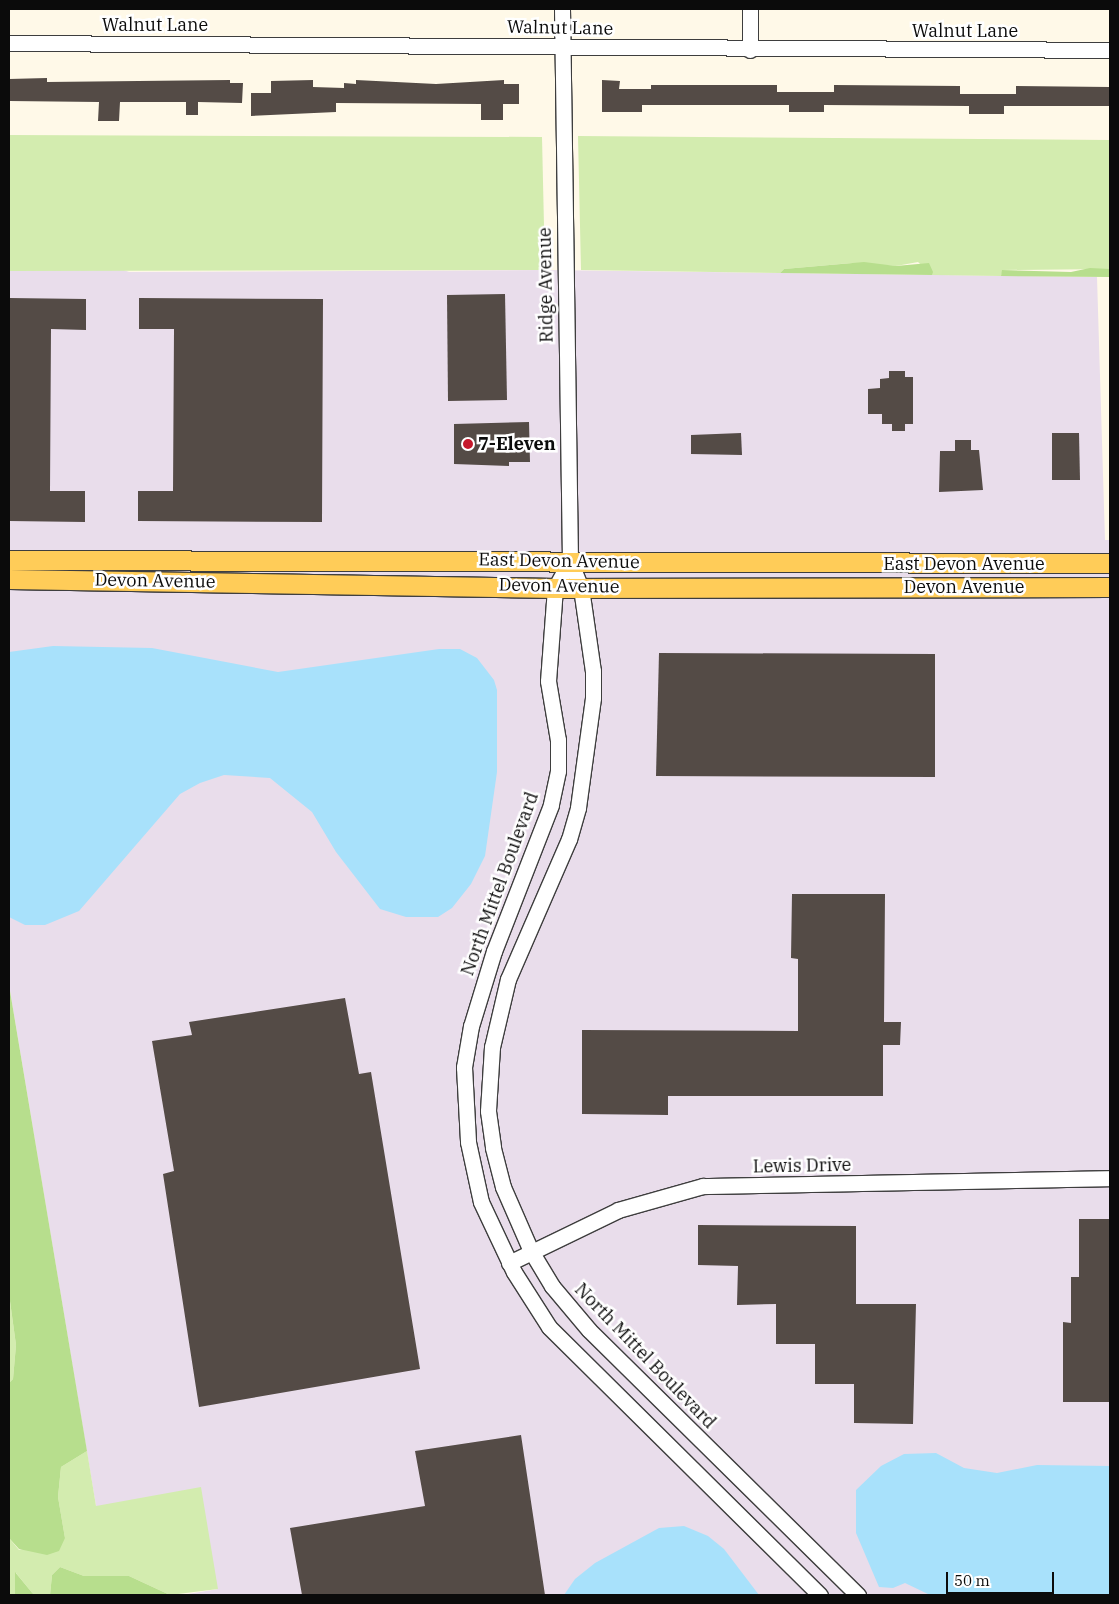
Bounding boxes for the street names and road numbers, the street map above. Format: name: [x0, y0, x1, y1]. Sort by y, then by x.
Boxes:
street label: Walnut Lane: [102, 14, 208, 36]
street label: Walnut Lane: [507, 16, 613, 40]
street label: Walnut Lane: [912, 20, 1018, 42]
street label: Ridge Avenue: [534, 227, 558, 343]
street label: East Devon Avenue: [478, 549, 640, 573]
street label: East Devon Avenue: [883, 553, 1045, 575]
street label: Devon Avenue: [94, 569, 216, 593]
street label: Devon Avenue: [498, 574, 620, 598]
street label: Devon Avenue: [904, 576, 1024, 598]
street label: North Mittel Boulevard: [457, 789, 543, 979]
street label: Lewis Drive: [753, 1154, 851, 1178]
street label: North Mittel Boulevard: [570, 1279, 720, 1433]

